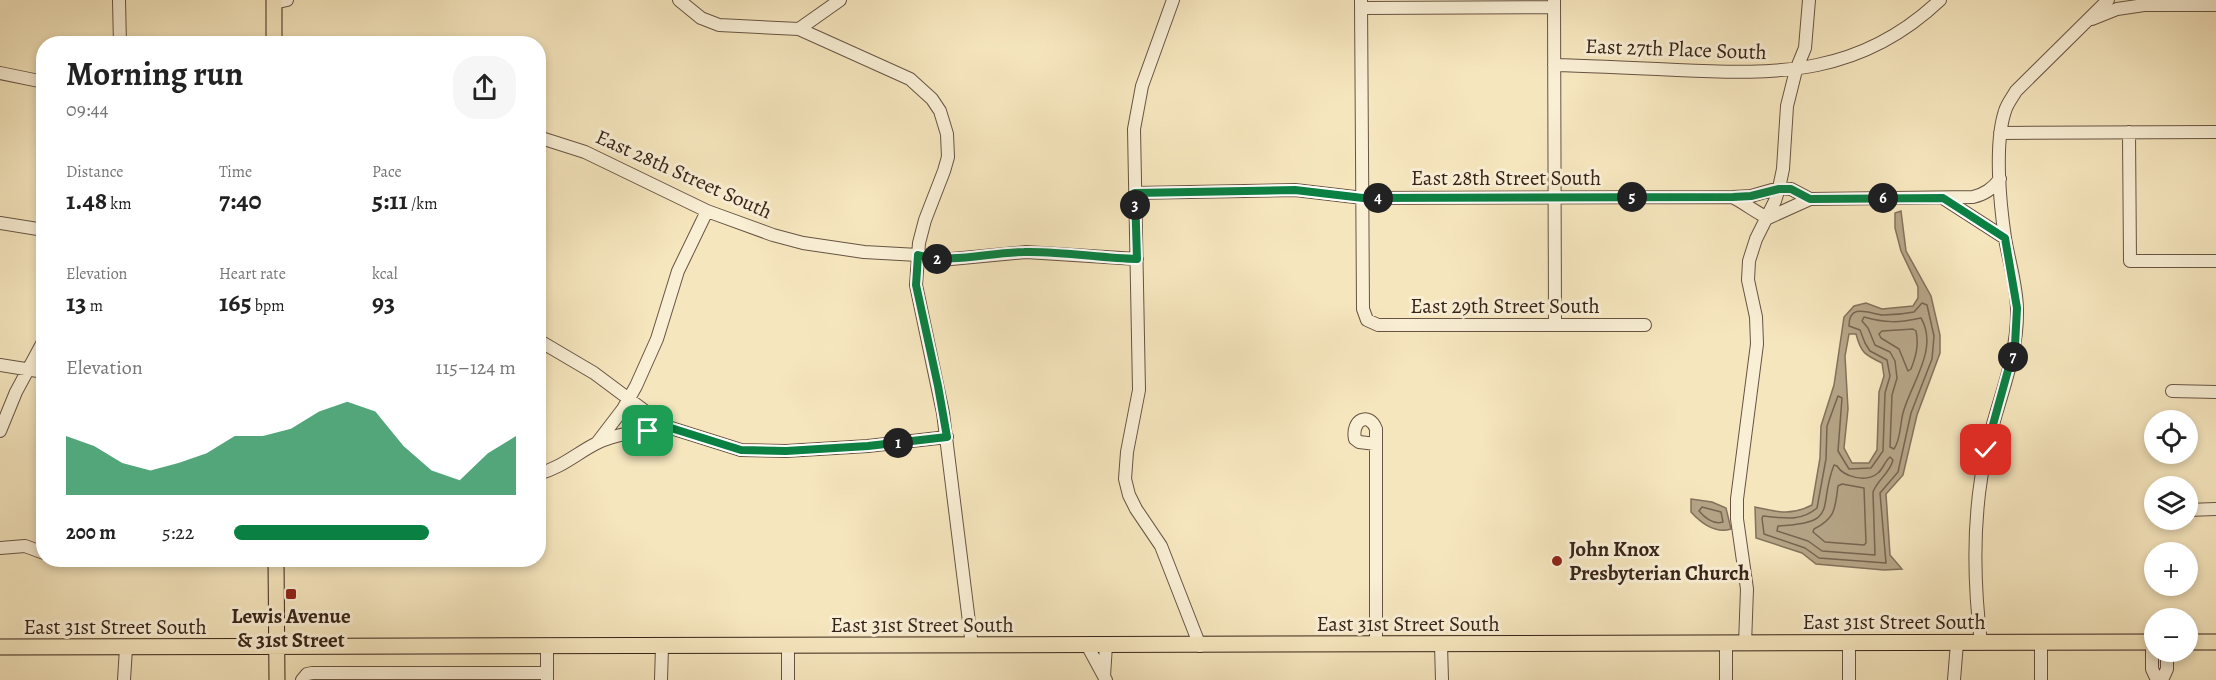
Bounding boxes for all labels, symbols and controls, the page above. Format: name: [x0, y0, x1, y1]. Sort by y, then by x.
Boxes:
street label: East 27th Place South: [1585, 32, 1767, 66]
text: Morning run: [66, 51, 243, 96]
button: share: [453, 56, 516, 119]
text: 09:44: [66, 96, 109, 123]
street label: East 28th Street South: [591, 123, 777, 225]
text: Distance: [66, 161, 123, 183]
text: Time: [219, 161, 252, 183]
text: Pace: [372, 161, 402, 183]
street label: East 28th Street South: [1411, 164, 1601, 192]
pin: 5: [1617, 182, 1647, 212]
text: 1.48: [66, 183, 107, 218]
text: 7:40: [219, 183, 262, 218]
text: 5:11: [372, 183, 408, 218]
pin: 4: [1363, 183, 1393, 213]
pin: 6: [1868, 183, 1898, 213]
text: 5: [1629, 186, 1635, 208]
text: 4: [1374, 187, 1382, 209]
text: 6: [1879, 187, 1887, 209]
pin: 3: [1120, 190, 1150, 220]
text: km: [107, 193, 132, 215]
text: /km: [408, 193, 438, 215]
text: 3: [1132, 194, 1138, 216]
pin: 2: [922, 244, 952, 274]
text: 2: [933, 248, 941, 270]
text: Elevation: [66, 263, 127, 285]
text: Heart rate: [219, 263, 286, 285]
text: kcal: [372, 263, 398, 285]
text: 13: [66, 285, 87, 320]
text: 165: [219, 285, 252, 320]
text: 93: [372, 285, 395, 320]
street label: East 29th Street South: [1410, 292, 1600, 320]
text: m: [87, 295, 103, 317]
text: bpm: [252, 295, 285, 317]
pin: 7: [1998, 342, 2028, 372]
text: 7: [2010, 346, 2016, 368]
text: Elevation: [66, 354, 143, 381]
text: 115–124 m: [436, 354, 516, 381]
pin: [622, 405, 673, 456]
map controls: [2144, 410, 2198, 662]
button: locate: [2144, 410, 2198, 464]
icon: arrive: [631, 414, 664, 447]
pin: [1960, 424, 2011, 475]
pin: 1: [883, 428, 913, 458]
text: 1: [895, 432, 901, 454]
icon: check: [1969, 433, 2002, 466]
button: layers: [2144, 476, 2198, 530]
text: 200 m: [66, 519, 116, 546]
text: 5:22: [162, 519, 194, 546]
place label: John Knox Presbyterian Church: [1569, 535, 1750, 587]
button: +: [2144, 542, 2198, 596]
marker: John Knox Presbyterian Church: [1550, 554, 1564, 568]
marker: Lewis Avenue & 31st Street: [284, 587, 298, 601]
place label: Lewis Avenue & 31st Street: [231, 602, 351, 654]
street label: East 31st Street South: [1802, 608, 1986, 636]
button: −: [2144, 608, 2198, 662]
street label: East 31st Street South: [1316, 610, 1500, 638]
street label: East 31st Street South: [830, 611, 1014, 639]
street label: East 31st Street South: [23, 613, 207, 641]

